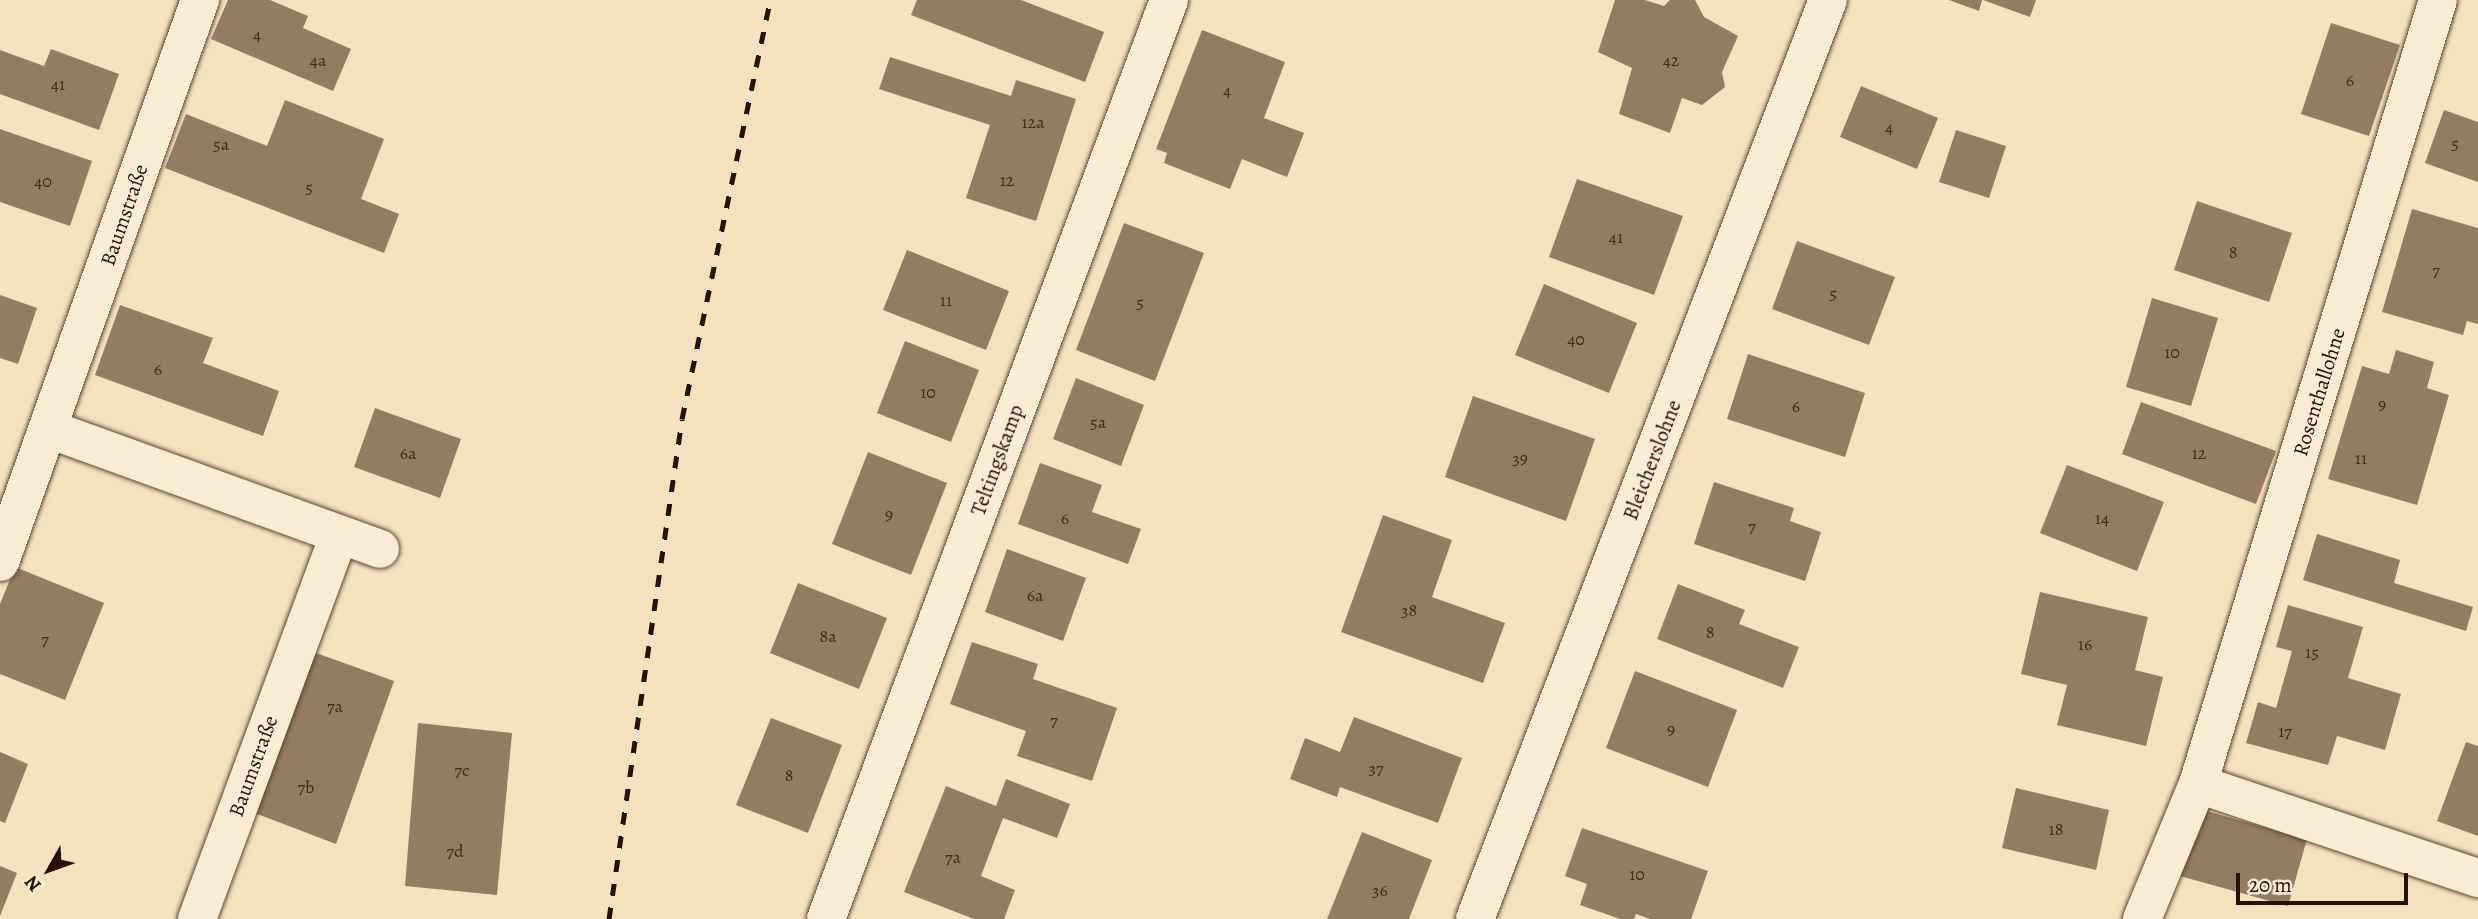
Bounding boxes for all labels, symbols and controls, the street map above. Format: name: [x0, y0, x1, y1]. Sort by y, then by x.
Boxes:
house number: 4: [253, 23, 261, 45]
house number: 4a: [310, 49, 326, 71]
house number: 42: [1663, 49, 1679, 71]
house number: 6: [2346, 69, 2354, 91]
house number: 41: [51, 73, 65, 95]
house number: 4: [1223, 79, 1231, 101]
house number: 12a: [1021, 111, 1045, 133]
house number: 4: [1885, 116, 1893, 138]
house number: 5: [2451, 132, 2459, 154]
house number: 5a: [213, 133, 229, 155]
street label: Baumstraße: [95, 161, 153, 269]
house number: 12: [1000, 169, 1014, 191]
house number: 40: [34, 170, 52, 192]
house number: 5: [305, 176, 313, 198]
house number: 41: [1609, 226, 1623, 248]
house number: 8: [2229, 241, 2237, 263]
house number: 7: [2432, 259, 2440, 281]
house number: 5: [1829, 282, 1837, 304]
house number: 11: [940, 289, 952, 311]
house number: 5: [1136, 291, 1144, 313]
street label: Rosenthallohne: [2288, 325, 2350, 459]
house number: 40: [1567, 328, 1585, 350]
house number: 10: [2164, 341, 2180, 363]
house number: 6: [154, 358, 162, 380]
house number: 10: [920, 381, 936, 403]
house number: 9: [2378, 393, 2386, 415]
house number: 6: [1792, 395, 1800, 417]
street label: Bleicherslohne: [1618, 396, 1686, 524]
street label: Teltingskamp: [965, 401, 1029, 519]
house number: 5a: [1090, 411, 1106, 433]
house number: 6a: [400, 442, 416, 464]
house number: 12: [2192, 442, 2206, 464]
house number: 39: [1512, 447, 1528, 469]
house number: 11: [2355, 447, 2367, 469]
house number: 9: [885, 503, 893, 525]
house number: 6: [1061, 507, 1069, 529]
house number: 14: [2095, 507, 2109, 529]
house number: 7: [1748, 515, 1756, 537]
house number: 6a: [1027, 584, 1043, 606]
house number: 38: [1401, 599, 1417, 621]
house number: 8: [1706, 621, 1714, 643]
house number: 8a: [819, 625, 837, 647]
house number: 7: [41, 628, 49, 650]
house number: 16: [2078, 633, 2092, 655]
house number: 15: [2305, 641, 2319, 663]
house number: 7a: [327, 695, 343, 717]
house number: 7: [1050, 709, 1058, 731]
street label: Baumstraße: [223, 712, 283, 820]
house number: 9: [1667, 718, 1675, 740]
house number: 17: [2278, 720, 2292, 742]
house number: 37: [1368, 757, 1384, 779]
house number: 7c: [454, 759, 470, 781]
house number: 8: [785, 764, 793, 786]
house number: 7b: [298, 776, 314, 798]
house number: 18: [2049, 818, 2063, 840]
north arrow: [14, 835, 84, 905]
house number: 7d: [446, 840, 464, 862]
house number: 7a: [945, 846, 961, 868]
scale bar: [2240, 860, 2412, 904]
house number: 10: [1629, 863, 1645, 885]
text: N: [19, 870, 47, 897]
text: 20 m: [2249, 871, 2292, 899]
house number: 36: [1372, 879, 1388, 901]

